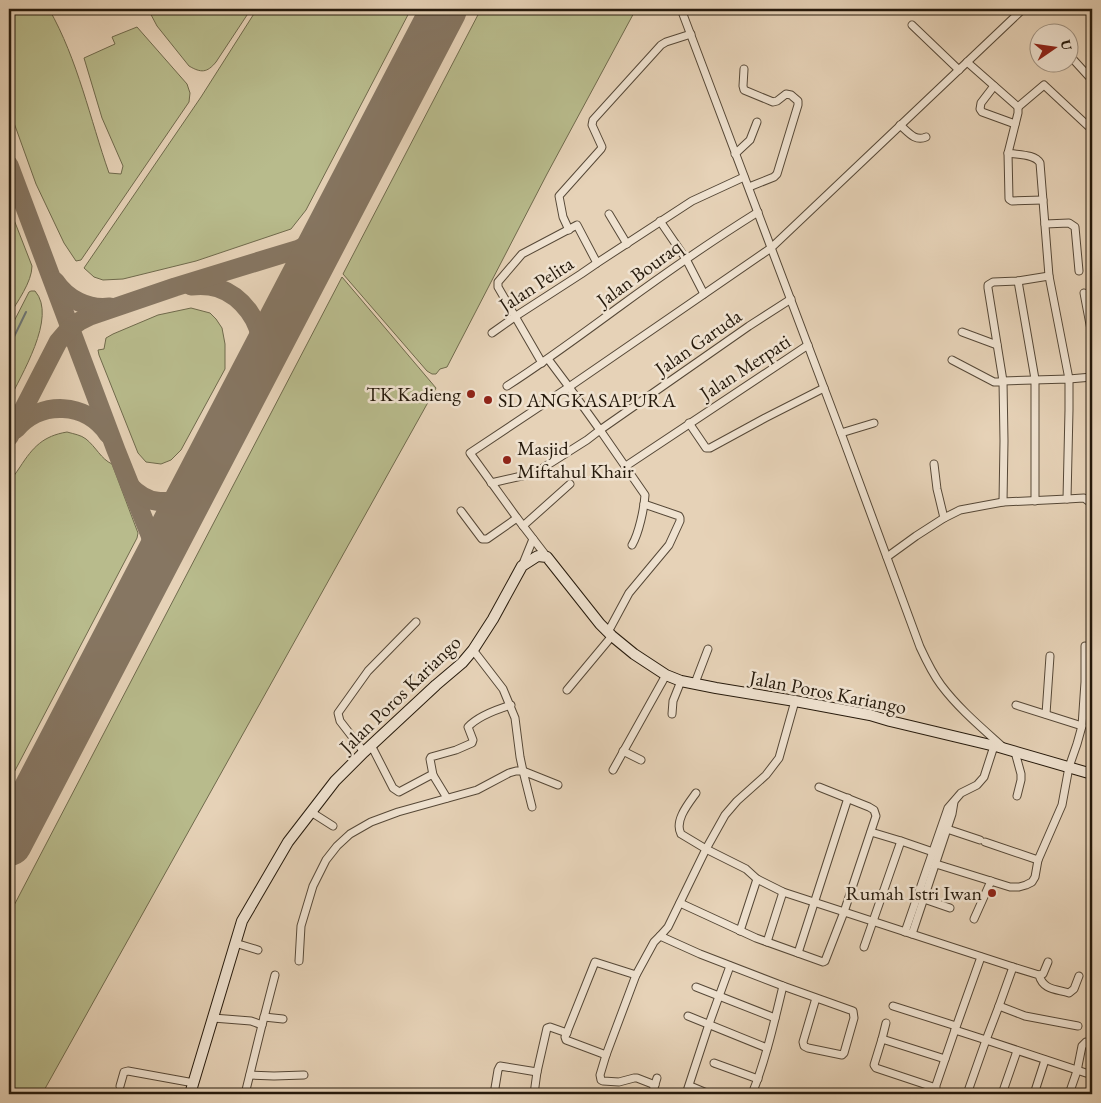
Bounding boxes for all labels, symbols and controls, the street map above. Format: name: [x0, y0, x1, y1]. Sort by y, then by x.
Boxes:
north arrow: [1028, 22, 1078, 72]
text: U: [1057, 38, 1077, 53]
street label: Jalan Bouraq: [590, 233, 687, 314]
street label: Jalan Pelita: [492, 250, 578, 319]
street label: Jalan Garuda: [648, 303, 746, 382]
street label: Jalan Merpati: [693, 328, 796, 407]
place label: TK Kadieng: [366, 381, 461, 407]
place label: SD ANGKASAPURA: [498, 387, 676, 413]
marker: TK Kadieng: [465, 388, 477, 400]
marker: SD ANGKASAPURA: [482, 394, 494, 406]
place label: Masjid Miftahul Khair: [517, 435, 634, 484]
marker: Masjid Miftahul Khair: [501, 454, 513, 466]
street label: Jalan Poros Kariango: [332, 629, 466, 760]
street label: Jalan Poros Kariango: [745, 664, 909, 720]
place label: Rumah Istri Iwan: [846, 880, 982, 906]
marker: Rumah Istri Iwan: [986, 887, 998, 899]

